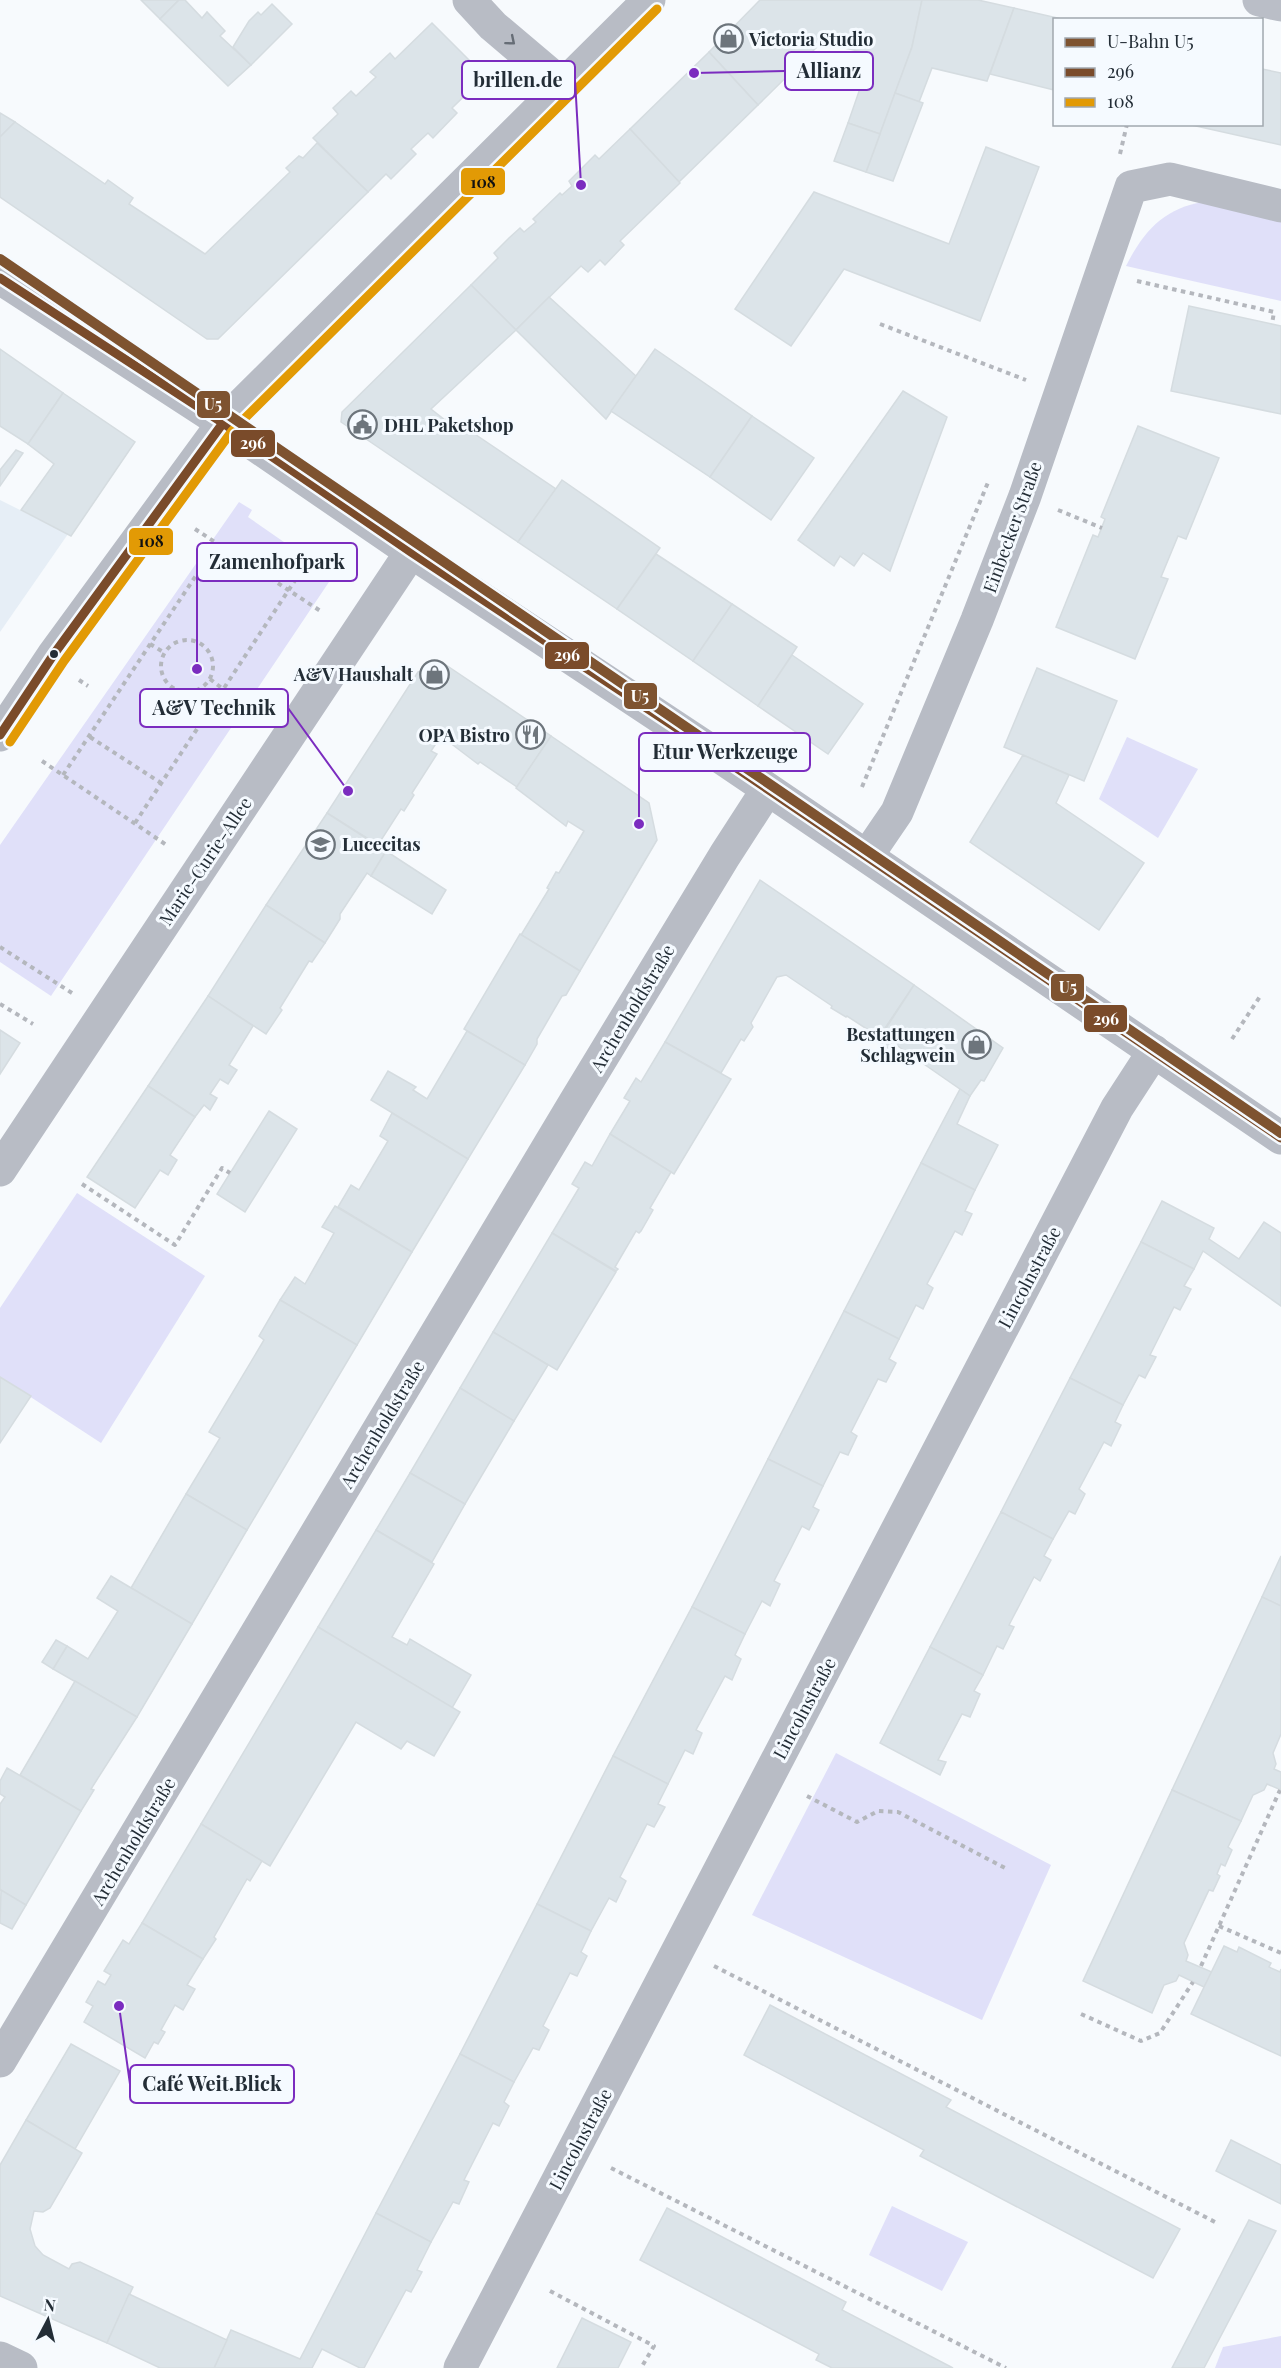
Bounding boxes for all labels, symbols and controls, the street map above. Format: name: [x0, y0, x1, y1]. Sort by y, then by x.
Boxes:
legend: [1053, 18, 1263, 126]
shop icon: Victoria Studio: [712, 23, 744, 55]
place label: Victoria Studio: [748, 27, 873, 51]
text: U-Bahn U5: [1107, 29, 1194, 53]
one-way arrow: [504, 34, 515, 45]
callout: Allianz: [785, 52, 873, 90]
text: Allianz: [796, 56, 861, 83]
text: 296: [1107, 59, 1134, 83]
callout: brillen.de: [462, 61, 575, 99]
text: brillen.de: [473, 65, 563, 92]
text: 108: [1107, 89, 1134, 113]
line badge: 108: [460, 167, 506, 196]
text: 108: [470, 171, 496, 192]
line badge: U5: [196, 390, 231, 419]
text: U5: [204, 393, 222, 414]
public building icon: DHL Paketshop: [347, 409, 379, 441]
place label: DHL Paketshop: [384, 413, 514, 437]
line badge: 296: [230, 429, 276, 458]
text: 296: [240, 432, 266, 453]
street label: Einbecker Straße: [977, 458, 1047, 596]
line badge: 108: [128, 527, 174, 556]
text: 108: [138, 530, 164, 551]
callout: Zamenhofpark: [197, 543, 357, 581]
text: Zamenhofpark: [209, 547, 345, 574]
line badge: 296: [544, 641, 590, 670]
text: 296: [554, 644, 580, 665]
unlabelled marker: [48, 648, 60, 660]
shop icon: A&V Haushalt: [418, 658, 450, 690]
place label: A&V Haushalt: [293, 662, 414, 686]
line badge: U5: [623, 682, 658, 710]
text: U5: [631, 685, 649, 706]
callout: A&V Technik: [140, 689, 288, 727]
text: A&V Technik: [151, 693, 276, 720]
restaurant icon: OPA Bistro: [515, 719, 547, 751]
place label: OPA Bistro: [418, 723, 510, 747]
callout: Etur Werkzeuge: [639, 733, 810, 771]
text: Etur Werkzeuge: [652, 737, 798, 764]
street label: Marie-Curie-Allee: [153, 792, 257, 930]
school or university icon: Lucecitas: [305, 828, 337, 860]
place label: Lucecitas: [342, 832, 420, 856]
street label: Archenholdstraße: [584, 940, 680, 1077]
line badge: U5: [1050, 973, 1085, 1002]
text: U5: [1059, 976, 1077, 997]
line badge: 296: [1083, 1004, 1128, 1033]
text: 296: [1093, 1008, 1119, 1029]
place label: Bestattungen Schlagwein: [846, 1022, 955, 1067]
shop icon: Bestattungen Schlagwein: [960, 1028, 992, 1060]
street label: Lincolnstraße: [992, 1222, 1066, 1332]
street label: Archenholdstraße: [334, 1356, 430, 1493]
street label: Lincolnstraße: [767, 1653, 841, 1763]
street label: Archenholdstraße: [85, 1773, 181, 1910]
callout: Café Weit.Blick: [130, 2065, 294, 2103]
text: Café Weit.Blick: [142, 2069, 282, 2096]
street label: Lincolnstraße: [543, 2084, 617, 2194]
north arrow: [18, 2290, 78, 2350]
text: N: [43, 2293, 57, 2316]

